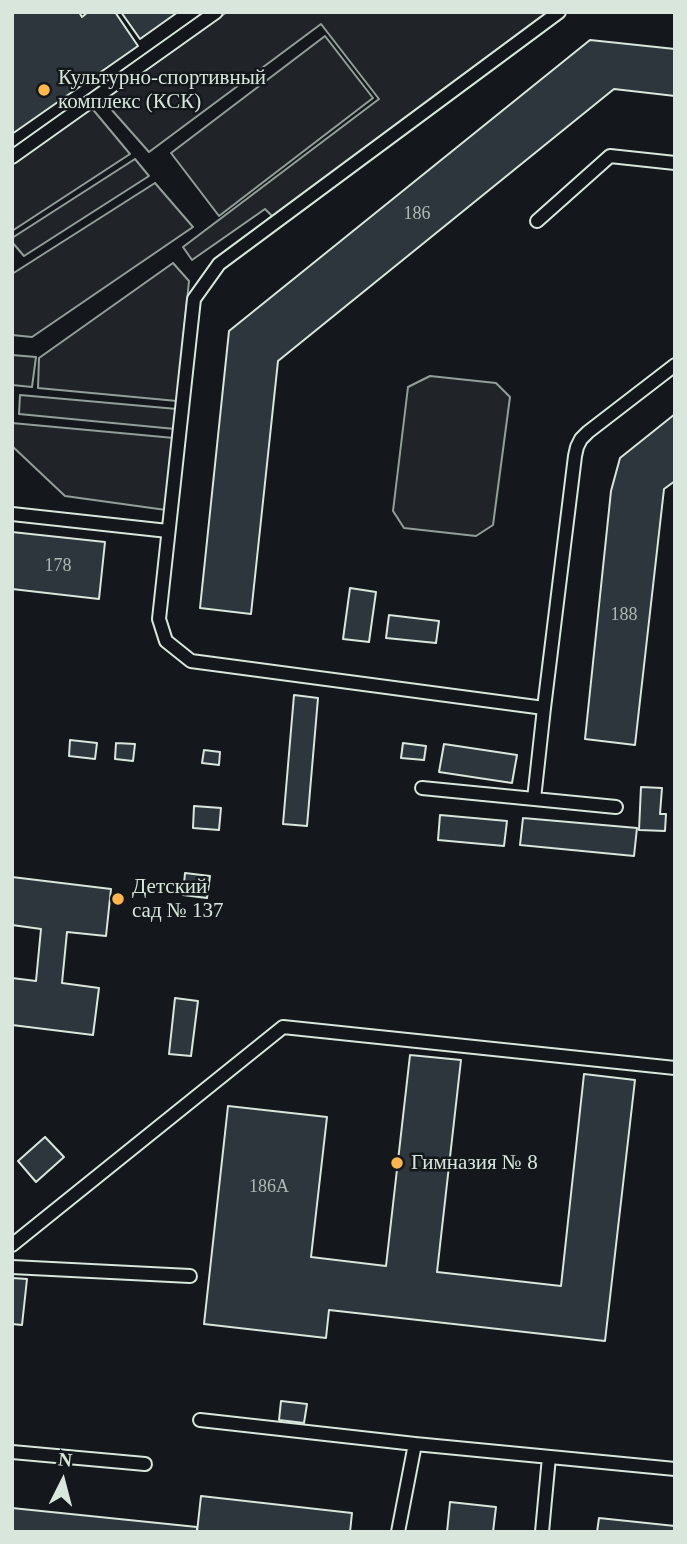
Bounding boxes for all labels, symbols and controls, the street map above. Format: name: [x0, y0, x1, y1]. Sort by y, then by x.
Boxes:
place label: Культурно-спортивный комплекс (КСК): [58, 65, 266, 115]
marker: Культурно-спортивный комплекс (КСК): [36, 82, 52, 98]
house number: 186: [404, 203, 430, 225]
house number: 178: [44, 555, 72, 577]
house number: 188: [610, 604, 638, 626]
place label: Детский сад № 137: [132, 874, 224, 924]
marker: Детский сад № 137: [110, 891, 126, 907]
place label: Гимназия № 8: [411, 1150, 538, 1176]
marker: Гимназия № 8: [389, 1155, 405, 1171]
house number: 186А: [249, 1176, 289, 1198]
north arrow: [28, 1446, 98, 1516]
text: N: [57, 1448, 73, 1471]

